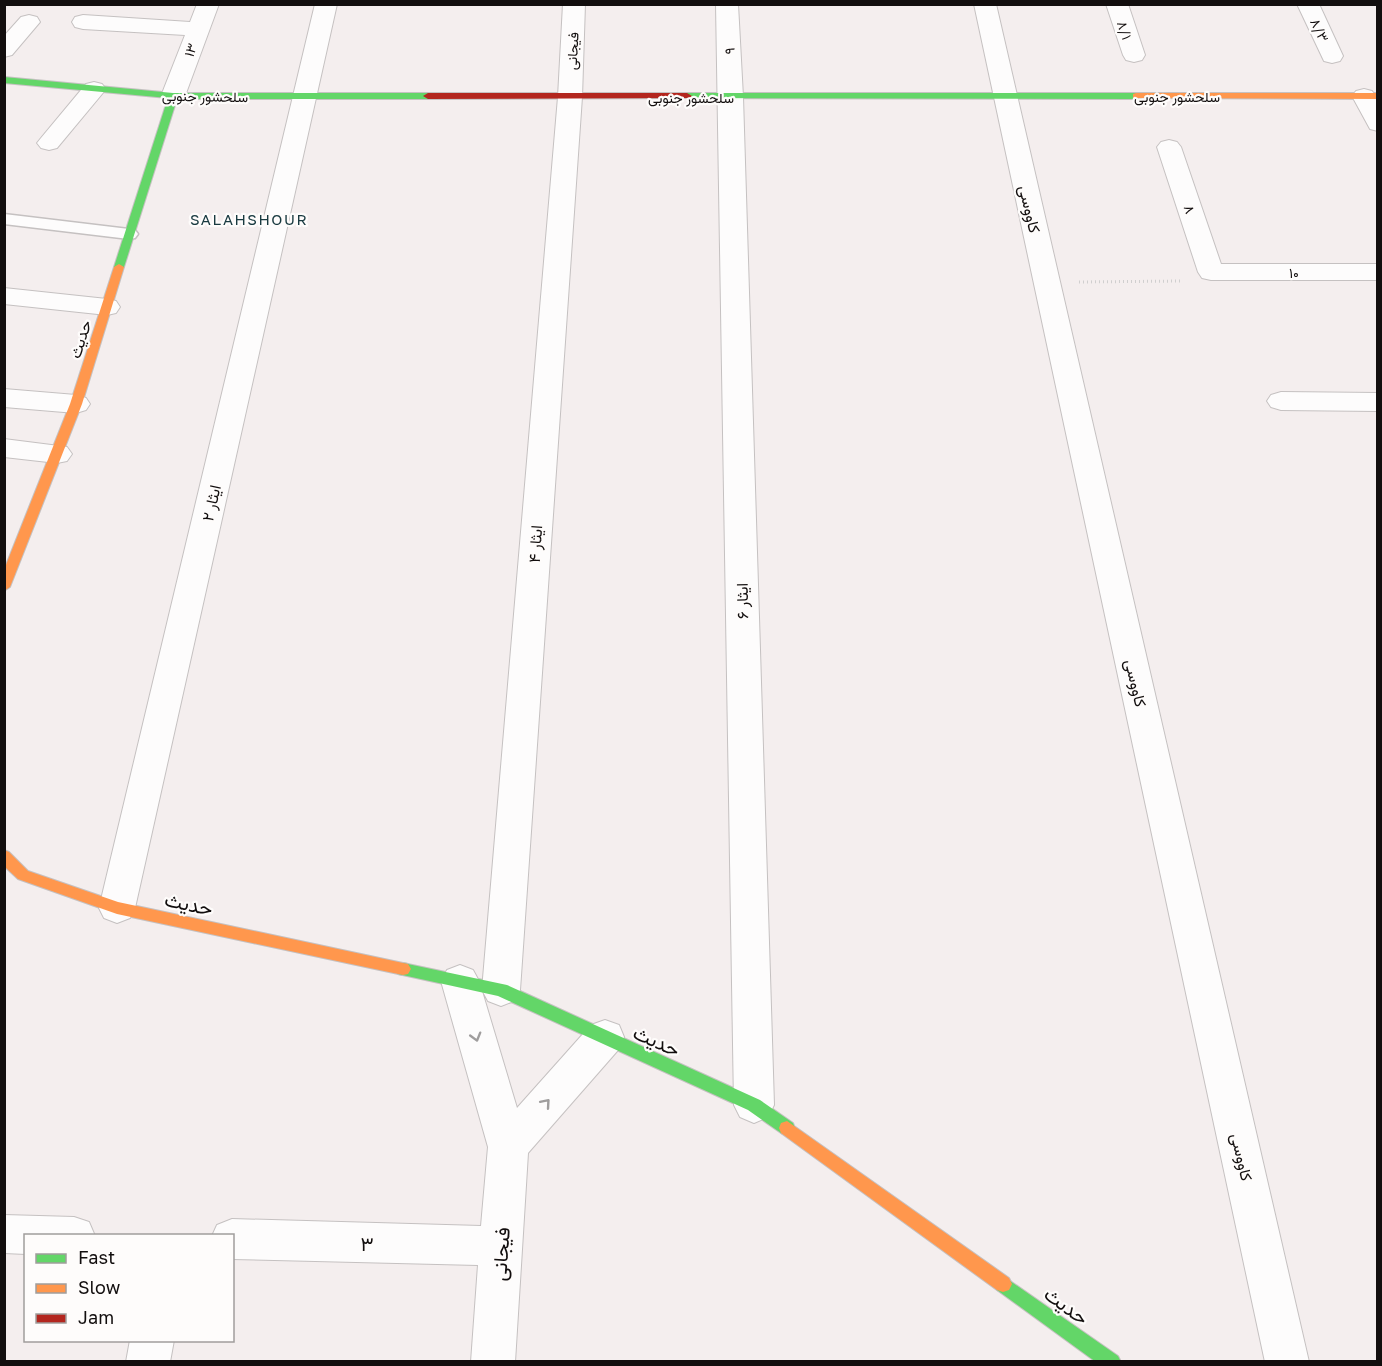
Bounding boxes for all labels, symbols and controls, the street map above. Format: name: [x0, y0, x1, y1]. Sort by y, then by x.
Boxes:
street label: ۸/۳: [1307, 15, 1333, 45]
street label: ۸/۱: [1114, 18, 1136, 42]
street label: فیجانی: [563, 32, 582, 70]
street label: ۱۳: [180, 41, 200, 59]
street label: ۹: [720, 47, 738, 55]
street label: سلحشور جنوبی: [162, 87, 248, 106]
street label: سلحشور جنوبی: [1134, 88, 1220, 106]
street label: سلحشور جنوبی: [648, 89, 734, 107]
street label: کاووسی: [1014, 183, 1045, 235]
street label: ۸: [1181, 202, 1199, 216]
district label: SALAHSHOUR: [190, 210, 308, 228]
street label: ۱۰: [1289, 264, 1299, 281]
street label: حدیث: [64, 317, 96, 361]
street label: ایثار ۲: [197, 483, 226, 523]
street label: ایثار ۴: [524, 525, 547, 564]
street label: ایثار ۶: [732, 583, 753, 619]
street label: کاووسی: [1120, 657, 1151, 709]
street label: حدیث: [162, 886, 215, 921]
street label: حدیث: [629, 1019, 684, 1062]
one-way arrow: [469, 1031, 481, 1042]
one-way arrow: [539, 1099, 550, 1110]
street label: کاووسی: [1226, 1131, 1257, 1183]
street label: فیجانی: [486, 1226, 515, 1282]
street label: ۳: [360, 1231, 374, 1255]
legend: [24, 1234, 234, 1342]
text: Fast: [78, 1246, 115, 1268]
text: Slow: [78, 1276, 121, 1298]
street label: حدیث: [1040, 1281, 1094, 1330]
text: Jam: [78, 1306, 114, 1328]

